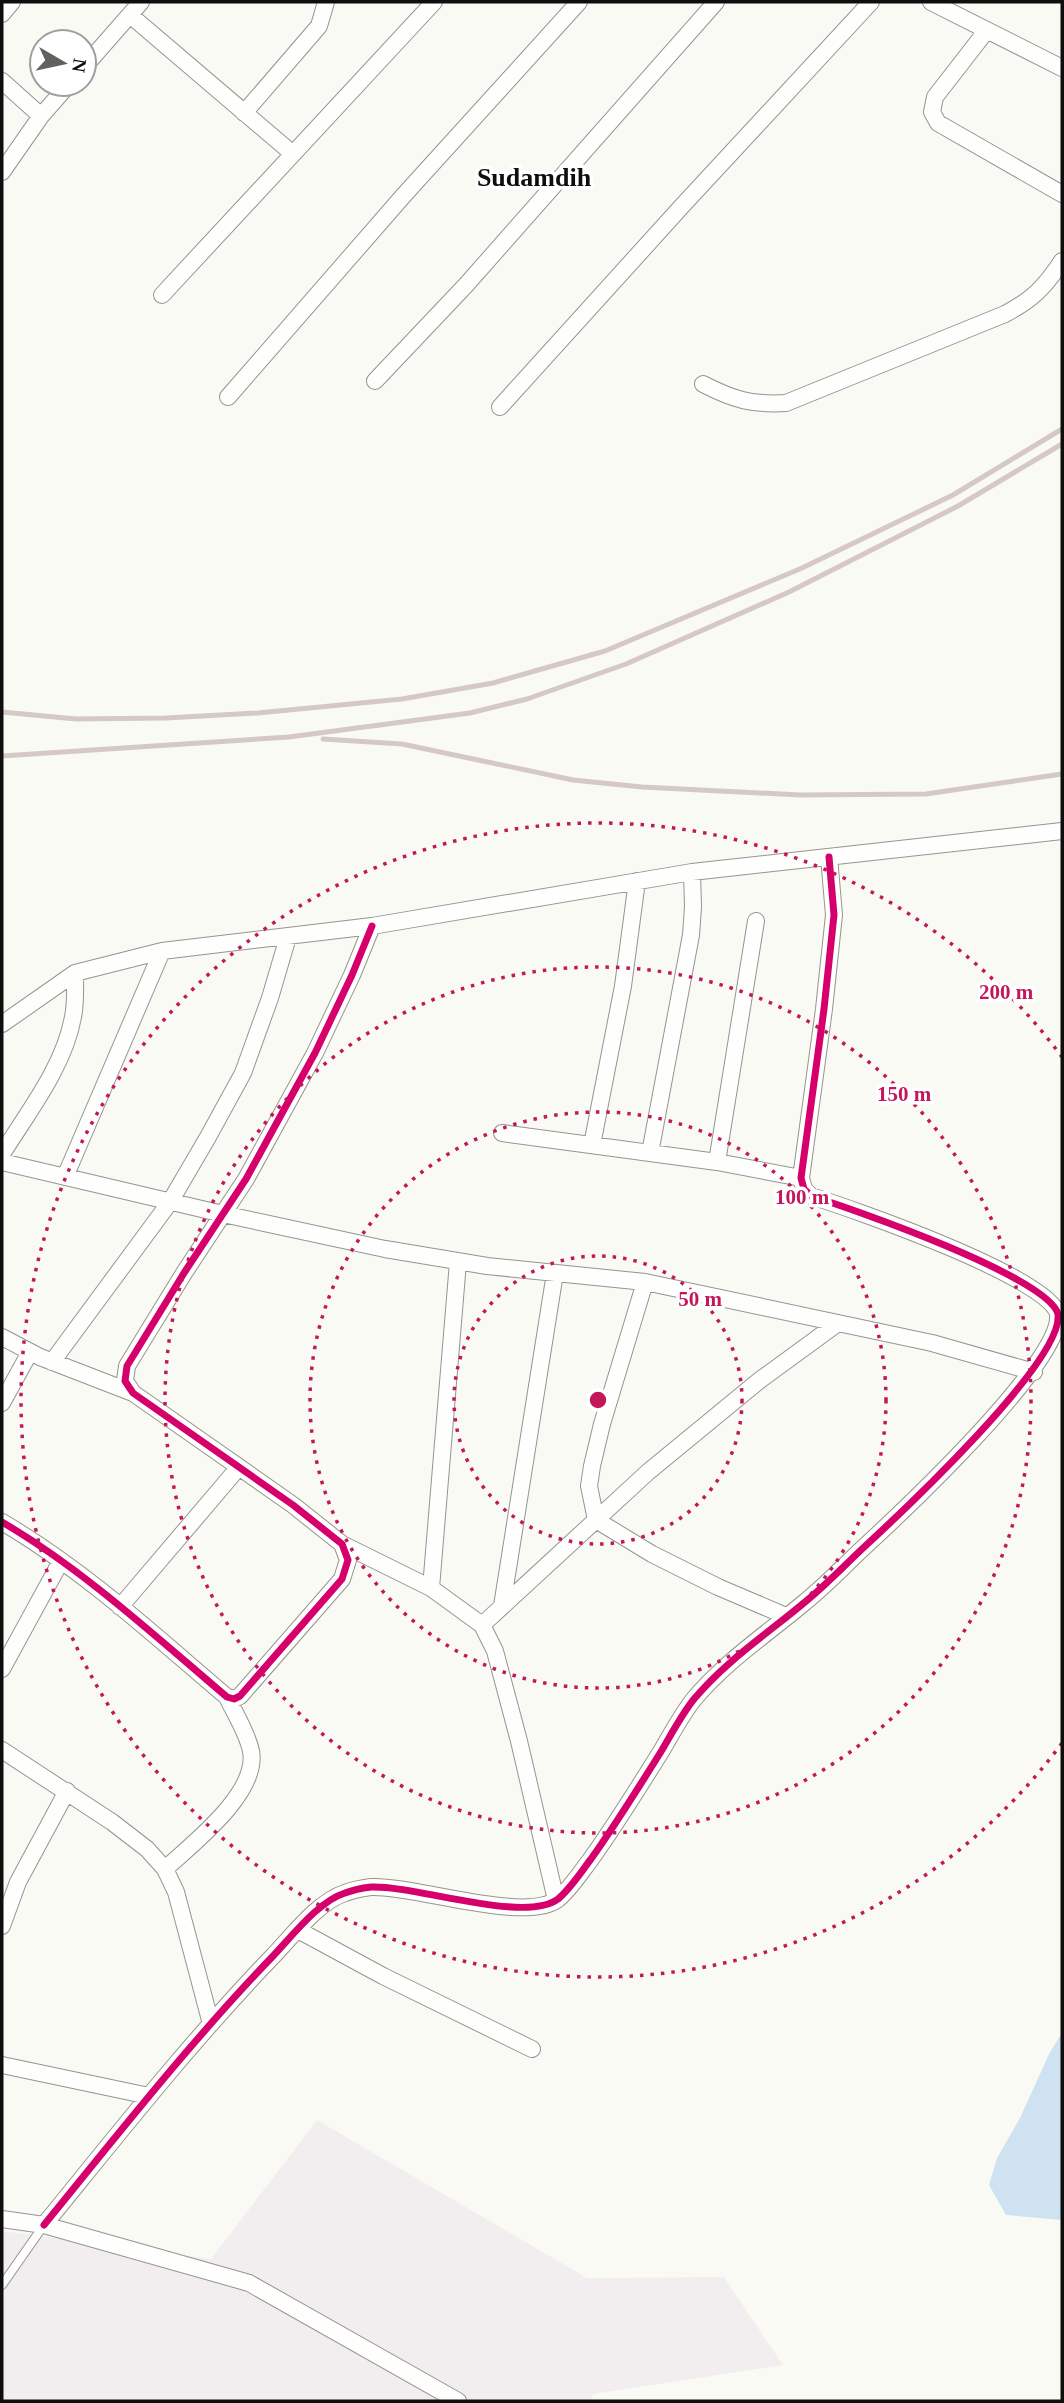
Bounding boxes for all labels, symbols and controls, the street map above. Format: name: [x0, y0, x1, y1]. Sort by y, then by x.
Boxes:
north arrow: [28, 28, 98, 98]
text: N: [68, 57, 91, 74]
district label: Sudamdih: [477, 163, 592, 192]
text: 200 m: [979, 980, 1034, 1004]
text: 150 m: [877, 1082, 932, 1106]
text: 100 m: [775, 1185, 830, 1209]
text: 50 m: [678, 1287, 722, 1311]
centre of rings: [586, 1388, 610, 1412]

